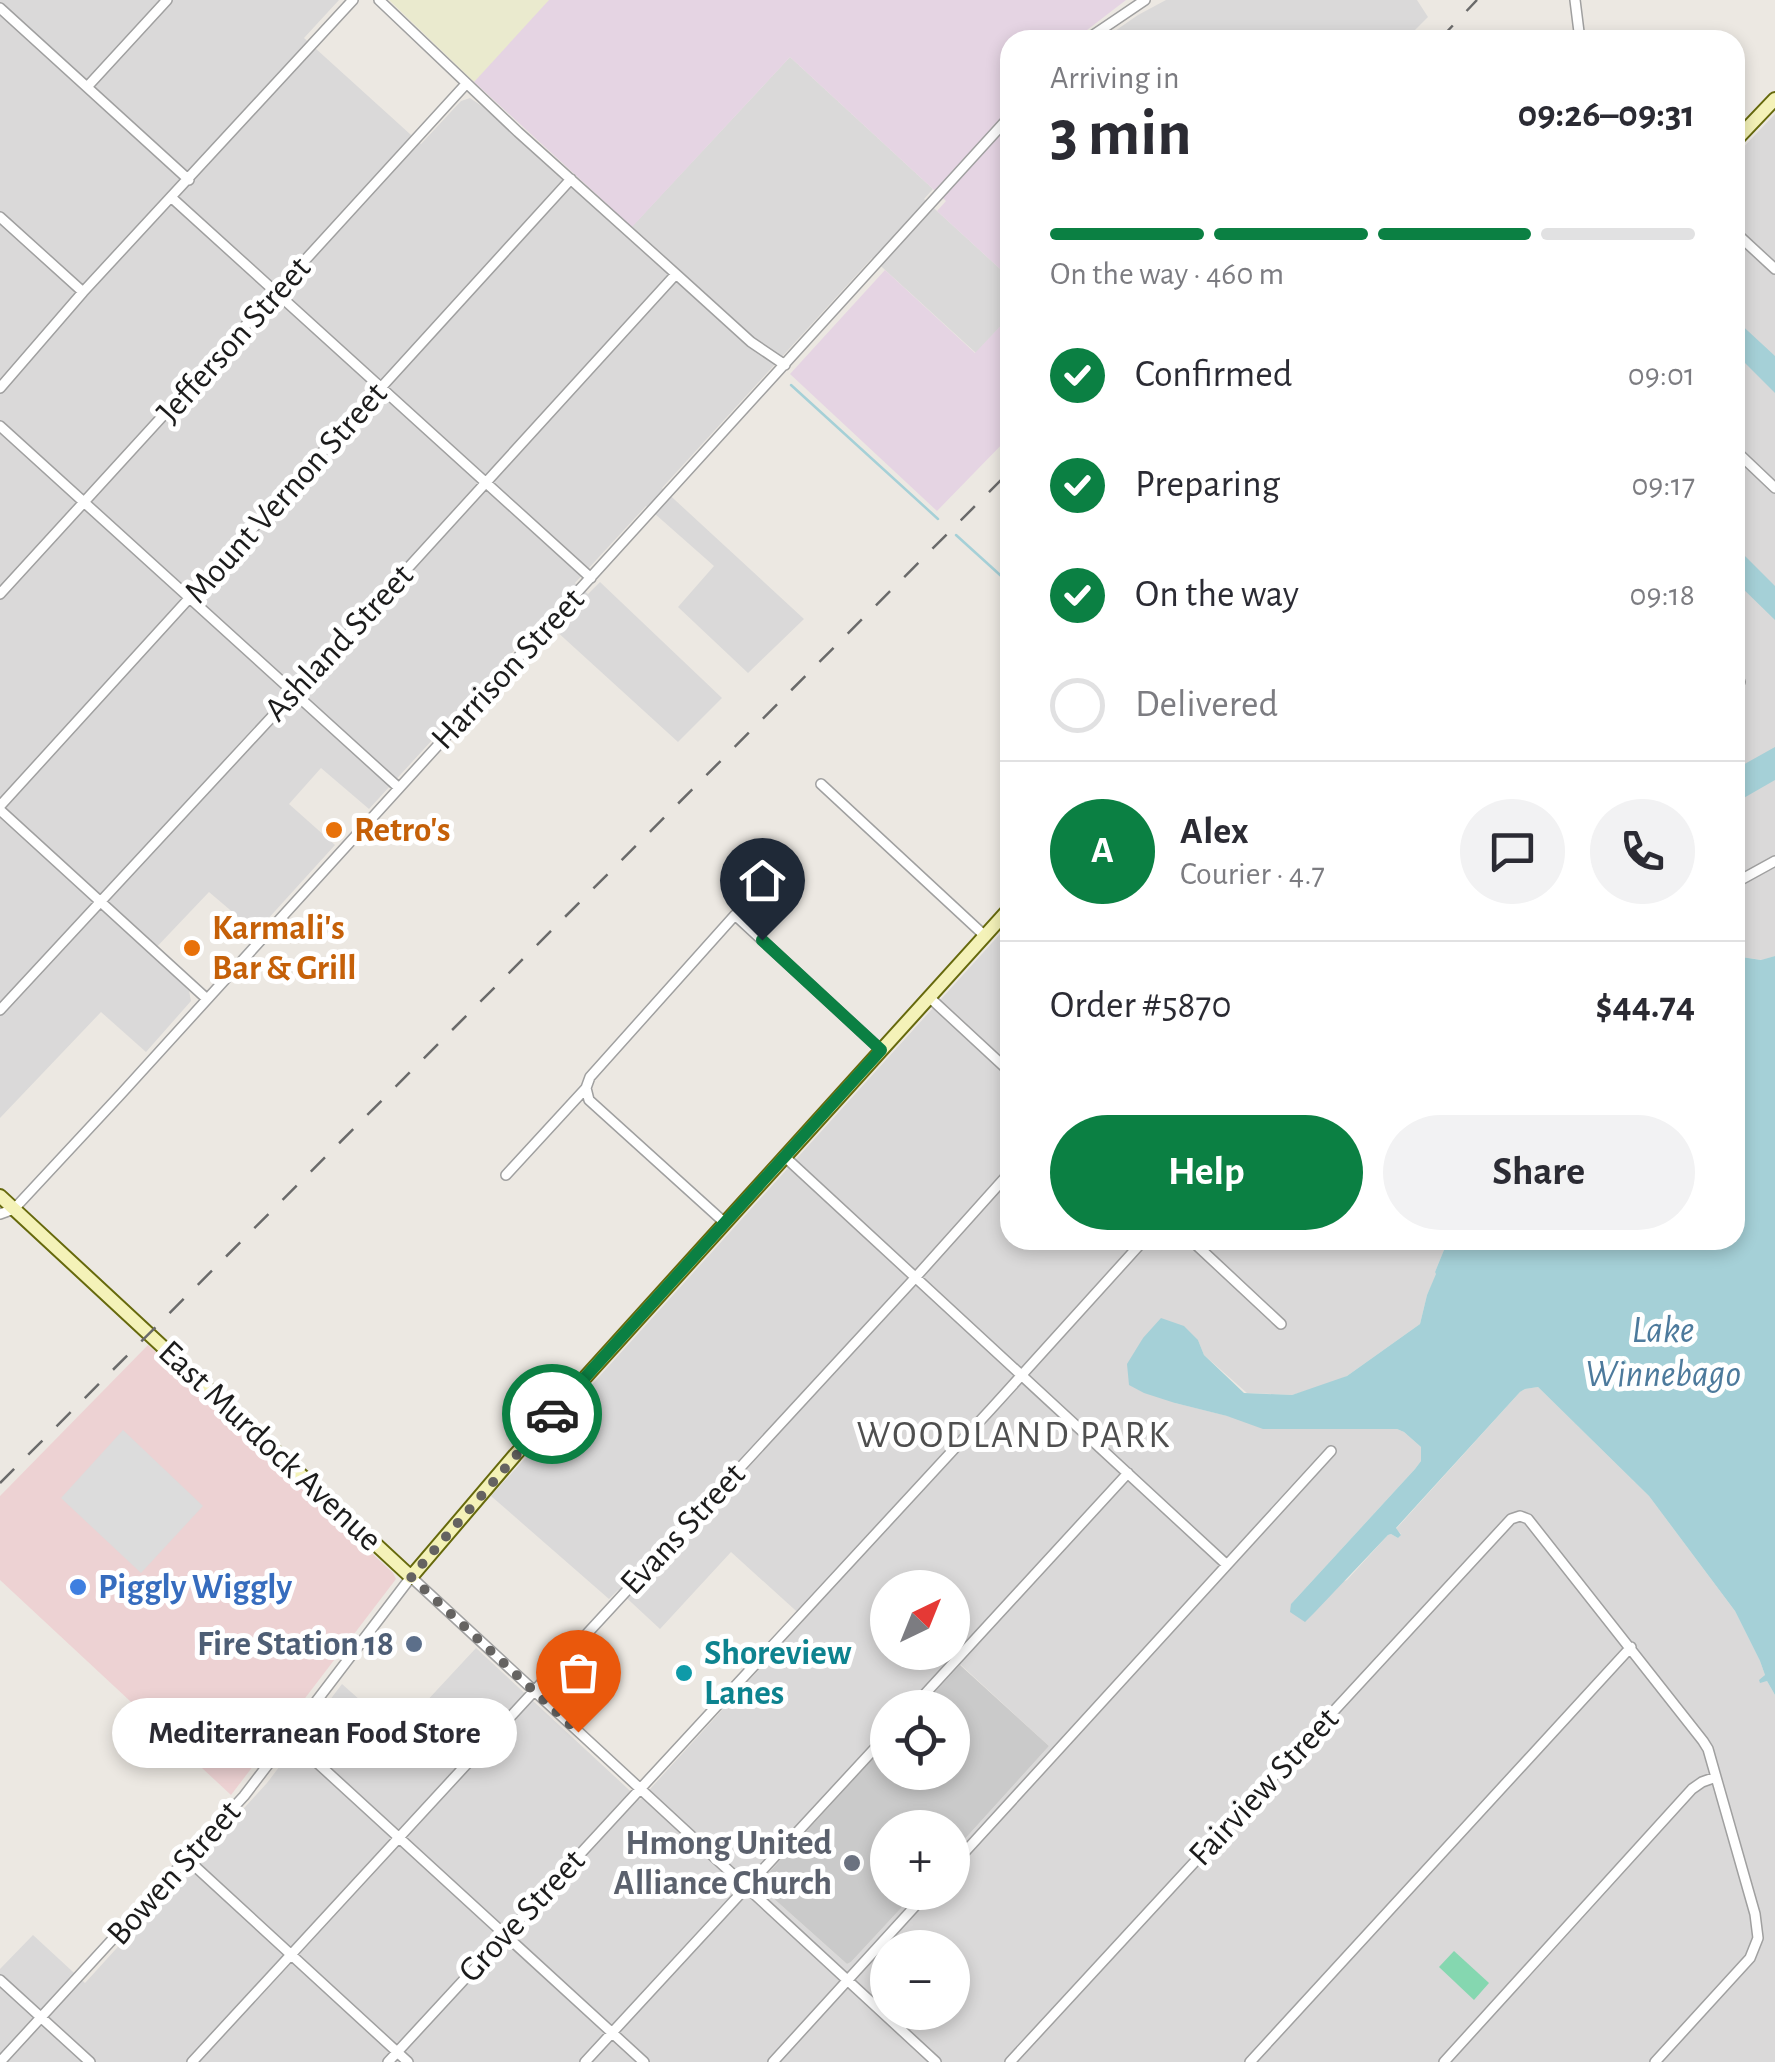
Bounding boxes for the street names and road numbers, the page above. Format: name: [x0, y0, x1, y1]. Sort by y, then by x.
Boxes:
street label: Jefferson Street: [151, 250, 317, 430]
street label: Mount Vernon Street: [178, 376, 394, 610]
street label: Ashland Street: [258, 558, 420, 728]
street label: Harrison Street: [425, 582, 591, 756]
street label: East Murdock Avenue: [152, 1334, 388, 1558]
street label: Evans Street: [614, 1457, 752, 1601]
street label: Fairview Street: [1182, 1701, 1346, 1873]
street label: Bowen Street: [101, 1794, 247, 1952]
street label: Grove Street: [452, 1843, 592, 1989]

